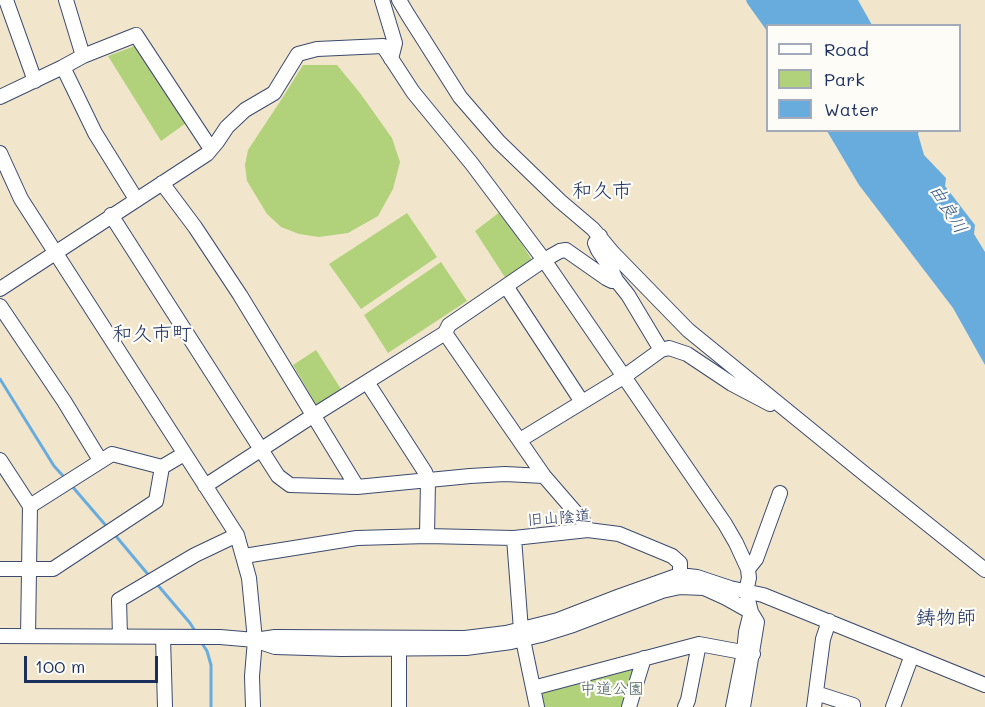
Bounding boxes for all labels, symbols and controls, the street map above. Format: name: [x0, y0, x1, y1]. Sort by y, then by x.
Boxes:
legend: [766, 24, 961, 132]
text: Road: [824, 37, 869, 61]
text: Park: [824, 67, 865, 91]
text: Water: [824, 97, 879, 121]
district label: 和久市: [572, 179, 632, 203]
water label: 由良川: [925, 180, 971, 238]
district label: 和久市町: [112, 322, 192, 346]
street label: 旧山陰道: [526, 506, 592, 530]
district label: 鋳物師: [916, 606, 976, 630]
scale bar: [27, 644, 160, 682]
text: 100 m: [35, 654, 85, 678]
park label: 中道公園: [580, 679, 644, 699]

